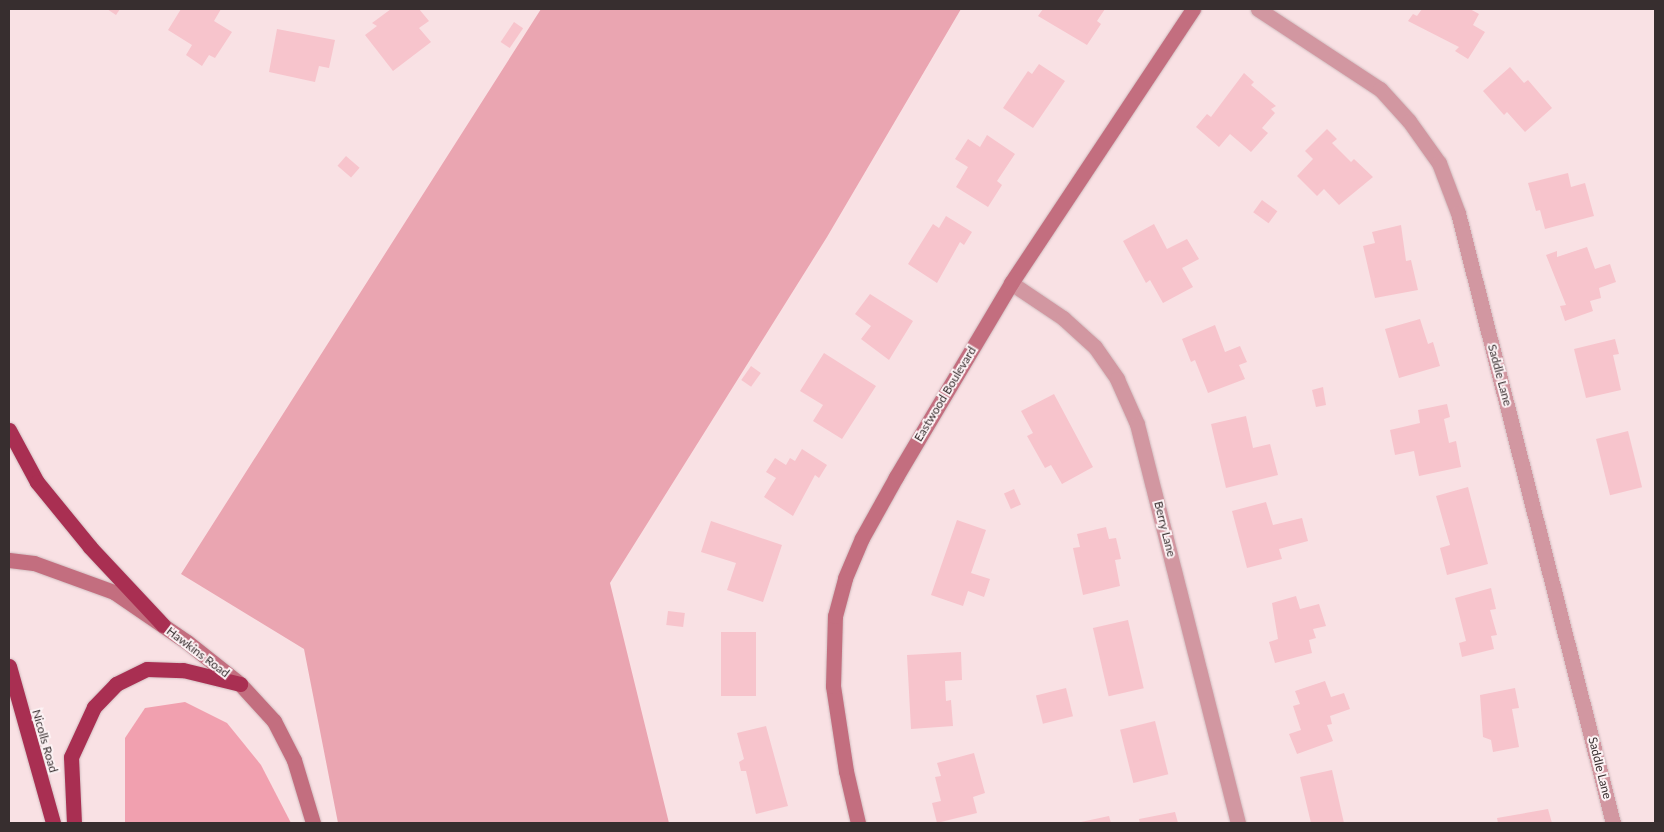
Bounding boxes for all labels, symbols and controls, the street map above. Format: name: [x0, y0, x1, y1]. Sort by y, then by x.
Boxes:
street label: Saddle Lane: [1485, 343, 1515, 407]
street label: Eastwood Boulevard: [911, 344, 979, 444]
street label: Berry Lane: [1151, 500, 1179, 558]
street label: Hawkins Road: [164, 624, 232, 680]
street label: Nicolls Road: [29, 708, 61, 774]
street label: Saddle Lane: [1585, 736, 1615, 800]

